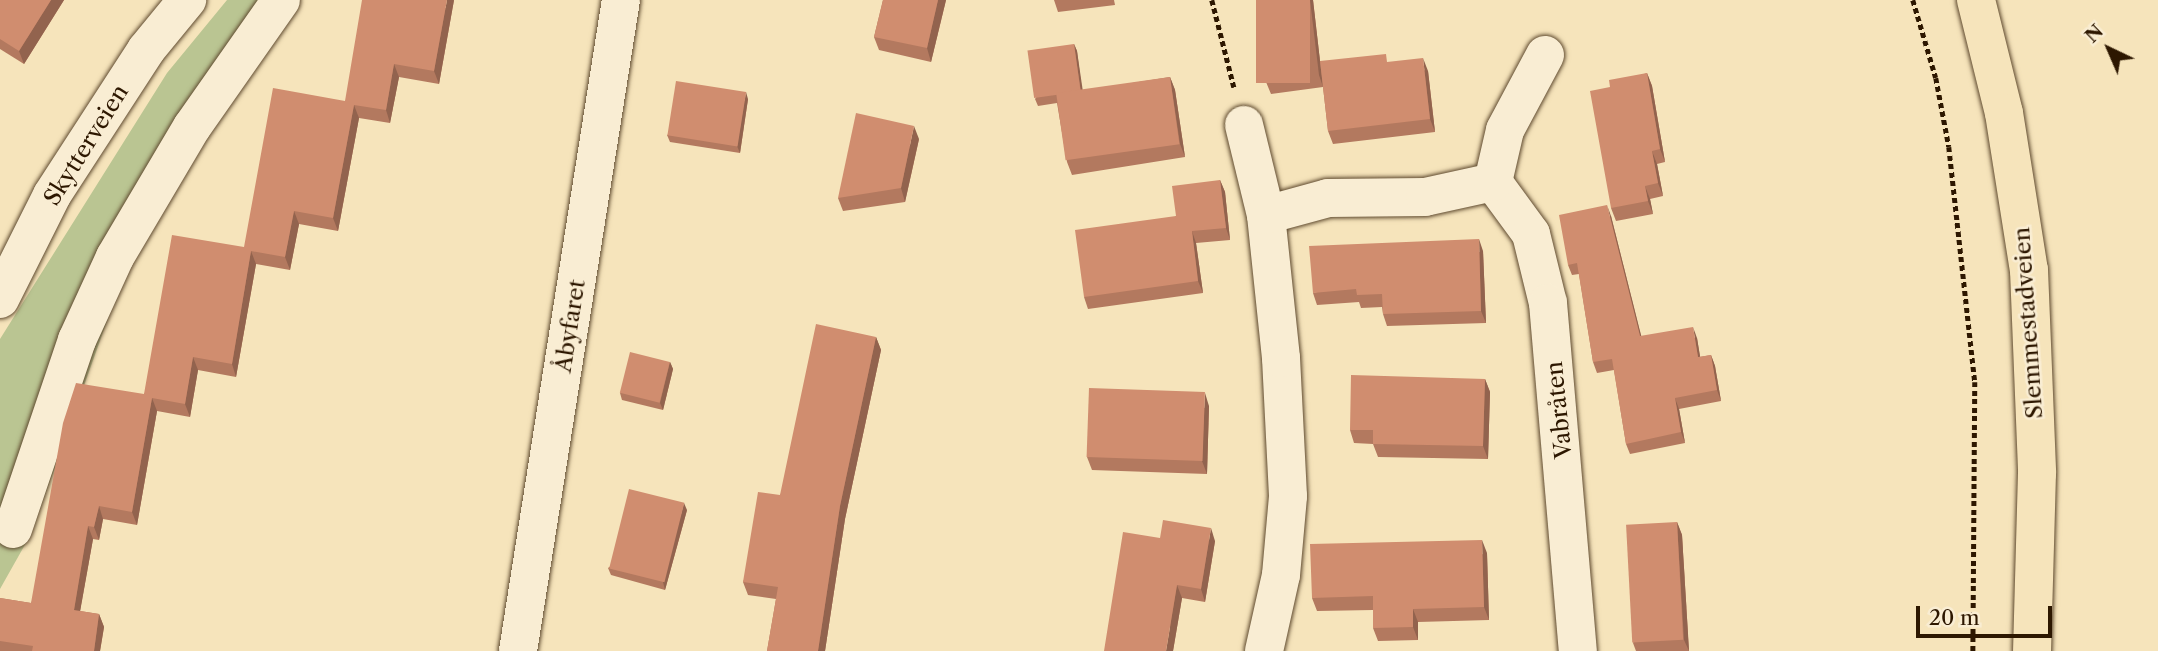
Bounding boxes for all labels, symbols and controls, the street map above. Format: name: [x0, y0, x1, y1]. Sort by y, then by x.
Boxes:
north arrow: [2074, 14, 2144, 84]
text: N: [2080, 20, 2108, 48]
street label: Skytterveien: [38, 79, 134, 211]
street label: Slemmestadveien: [2008, 226, 2048, 420]
street label: Åbyfaret: [549, 277, 591, 375]
street label: Vabråten: [1540, 360, 1578, 460]
scale bar: [1920, 592, 2056, 636]
text: 20 m: [1929, 605, 1980, 630]

